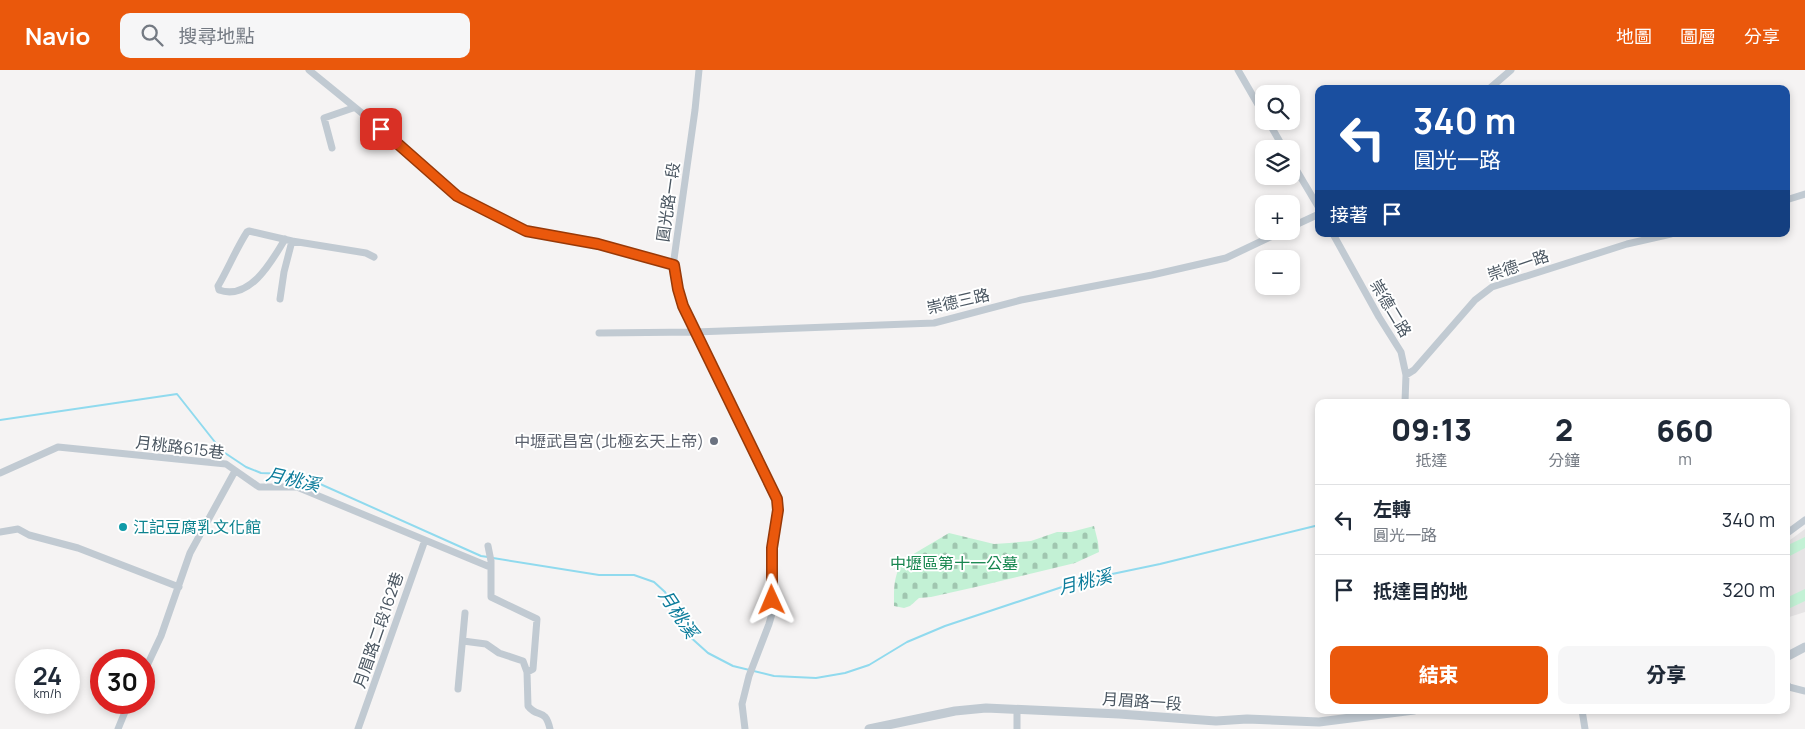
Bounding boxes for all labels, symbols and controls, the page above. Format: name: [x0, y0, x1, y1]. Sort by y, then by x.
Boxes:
search box: [120, 13, 470, 58]
text: Navio: [25, 19, 90, 52]
icon: search: [138, 21, 166, 49]
text: 搜尋地點: [178, 23, 254, 49]
text: 地圖: [1616, 24, 1652, 48]
text: 圖層: [1680, 24, 1716, 48]
text: 分享: [1744, 24, 1780, 48]
map controls: [1255, 85, 1300, 295]
button: search: [1255, 85, 1300, 130]
text: 340 m: [1413, 97, 1516, 145]
icon: left: [1330, 105, 1395, 170]
pin: [360, 108, 402, 150]
icon: arrive: [367, 115, 395, 143]
button: layers: [1255, 140, 1300, 185]
text: 圓光一路: [1413, 145, 1501, 175]
street label: 圓光路一段: [652, 161, 684, 243]
button: +: [1255, 195, 1300, 240]
icon: arrive: [1378, 200, 1406, 228]
text: 接著: [1330, 202, 1368, 228]
street label: 崇德一路: [1484, 244, 1552, 286]
button: −: [1255, 250, 1300, 295]
street label: 崇德二路: [1365, 275, 1417, 341]
street label: 崇德三路: [924, 283, 992, 319]
text: 09:13: [1391, 409, 1472, 450]
text: 2: [1555, 409, 1573, 450]
text: 660: [1656, 410, 1714, 451]
place label: 中壢武昌宮(北極玄天上帝): [514, 430, 704, 452]
street label: 月桃路615巷: [134, 431, 226, 463]
marker: 中壢武昌宮(北極玄天上帝): [708, 435, 720, 447]
text: m: [1678, 448, 1692, 470]
text: 抵達: [1416, 449, 1448, 471]
text: 分鐘: [1548, 449, 1580, 471]
water label: 月桃溪: [264, 461, 325, 497]
text: 左轉: [1373, 496, 1411, 522]
icon: left: [1330, 506, 1358, 534]
text: 340 m: [1722, 507, 1775, 533]
place label: 江記豆腐乳文化館: [133, 516, 261, 538]
marker: 江記豆腐乳文化館: [117, 521, 129, 533]
text: 圓光一路: [1373, 524, 1437, 546]
park label: 中壢區第十一公墓: [890, 552, 1018, 574]
water label: 月桃溪: [1056, 562, 1117, 599]
street label: 月眉路二段162巷: [348, 569, 408, 691]
position arrow: [745, 573, 797, 625]
icon: arrive: [1330, 576, 1358, 604]
text: 320 m: [1722, 577, 1775, 603]
text: 抵達目的地: [1373, 578, 1468, 604]
water label: 月桃溪: [654, 584, 706, 645]
button: 結束: [1330, 646, 1548, 704]
button: 分享: [1558, 646, 1775, 704]
speed limit sign: 30: [90, 649, 155, 714]
text: 24: [33, 658, 62, 693]
text: km/h: [34, 685, 61, 702]
street label: 月眉路一段: [1101, 687, 1183, 715]

